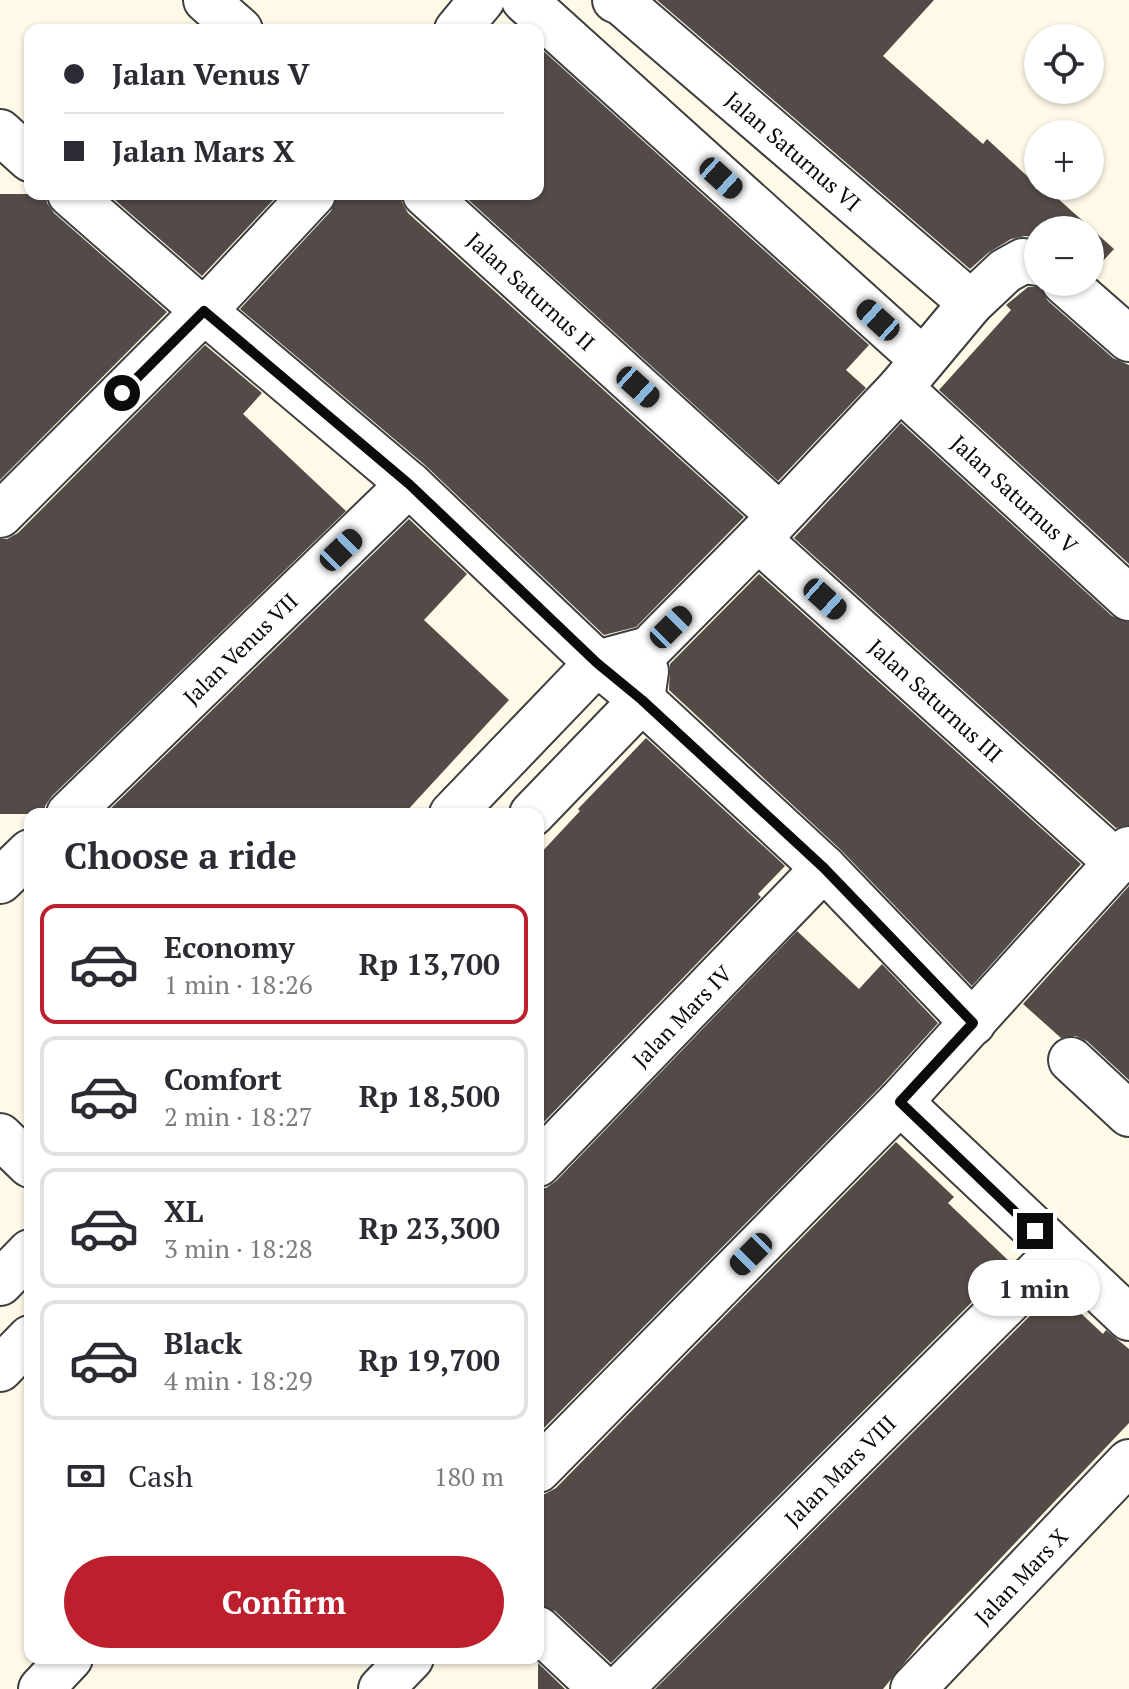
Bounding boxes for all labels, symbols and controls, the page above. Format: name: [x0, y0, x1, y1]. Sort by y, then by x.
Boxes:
map controls: [1024, 24, 1104, 296]
button: locate: [1024, 24, 1104, 104]
text: Jalan Venus V: [112, 54, 310, 94]
street label: Jalan Saturnus VI: [720, 84, 868, 217]
button: +: [1024, 120, 1104, 200]
text: Jalan Mars X: [112, 131, 295, 171]
car: [695, 153, 747, 203]
button: −: [1024, 216, 1104, 296]
street label: Jalan Saturnus II: [462, 225, 602, 356]
car: [852, 295, 904, 345]
car: [612, 362, 664, 412]
route start: [104, 375, 140, 411]
street label: Jalan Saturnus V: [945, 428, 1085, 560]
car: [315, 525, 367, 575]
car: [799, 574, 851, 624]
street label: Jalan Venus VII: [176, 586, 303, 710]
car: [646, 602, 696, 652]
street label: Jalan Saturnus III: [863, 632, 1009, 768]
text: Choose a ride: [64, 832, 297, 879]
text: Economy: [164, 927, 295, 967]
icon: car: [68, 928, 140, 1000]
text: Rp 13,700: [359, 944, 500, 984]
street label: Jalan Mars IV: [625, 958, 738, 1073]
text: 1 min · 18:26: [164, 967, 313, 1001]
text: Comfort: [164, 1059, 282, 1099]
icon: car: [68, 1060, 140, 1132]
text: Rp 18,500: [359, 1076, 500, 1116]
text: 2 min · 18:27: [164, 1099, 313, 1133]
text: XL: [164, 1191, 203, 1231]
icon: car: [68, 1192, 140, 1264]
text: Rp 23,300: [359, 1208, 500, 1248]
route end: [1017, 1213, 1053, 1249]
car: [726, 1229, 776, 1279]
text: 3 min · 18:28: [164, 1231, 313, 1265]
callout: 1 min: [969, 1259, 1101, 1315]
text: 1 min: [998, 1271, 1070, 1305]
text: Black: [164, 1323, 242, 1363]
icon: car: [68, 1324, 140, 1396]
text: Rp 19,700: [359, 1340, 500, 1380]
text: 4 min · 18:29: [164, 1363, 313, 1397]
street label: Jalan Mars VIII: [778, 1408, 901, 1532]
icon: cash: [64, 1454, 108, 1498]
text: Cash: [128, 1456, 193, 1496]
text: 180 m: [434, 1459, 504, 1493]
street label: Jalan Mars X: [968, 1521, 1074, 1631]
button: Confirm: [64, 1556, 504, 1648]

